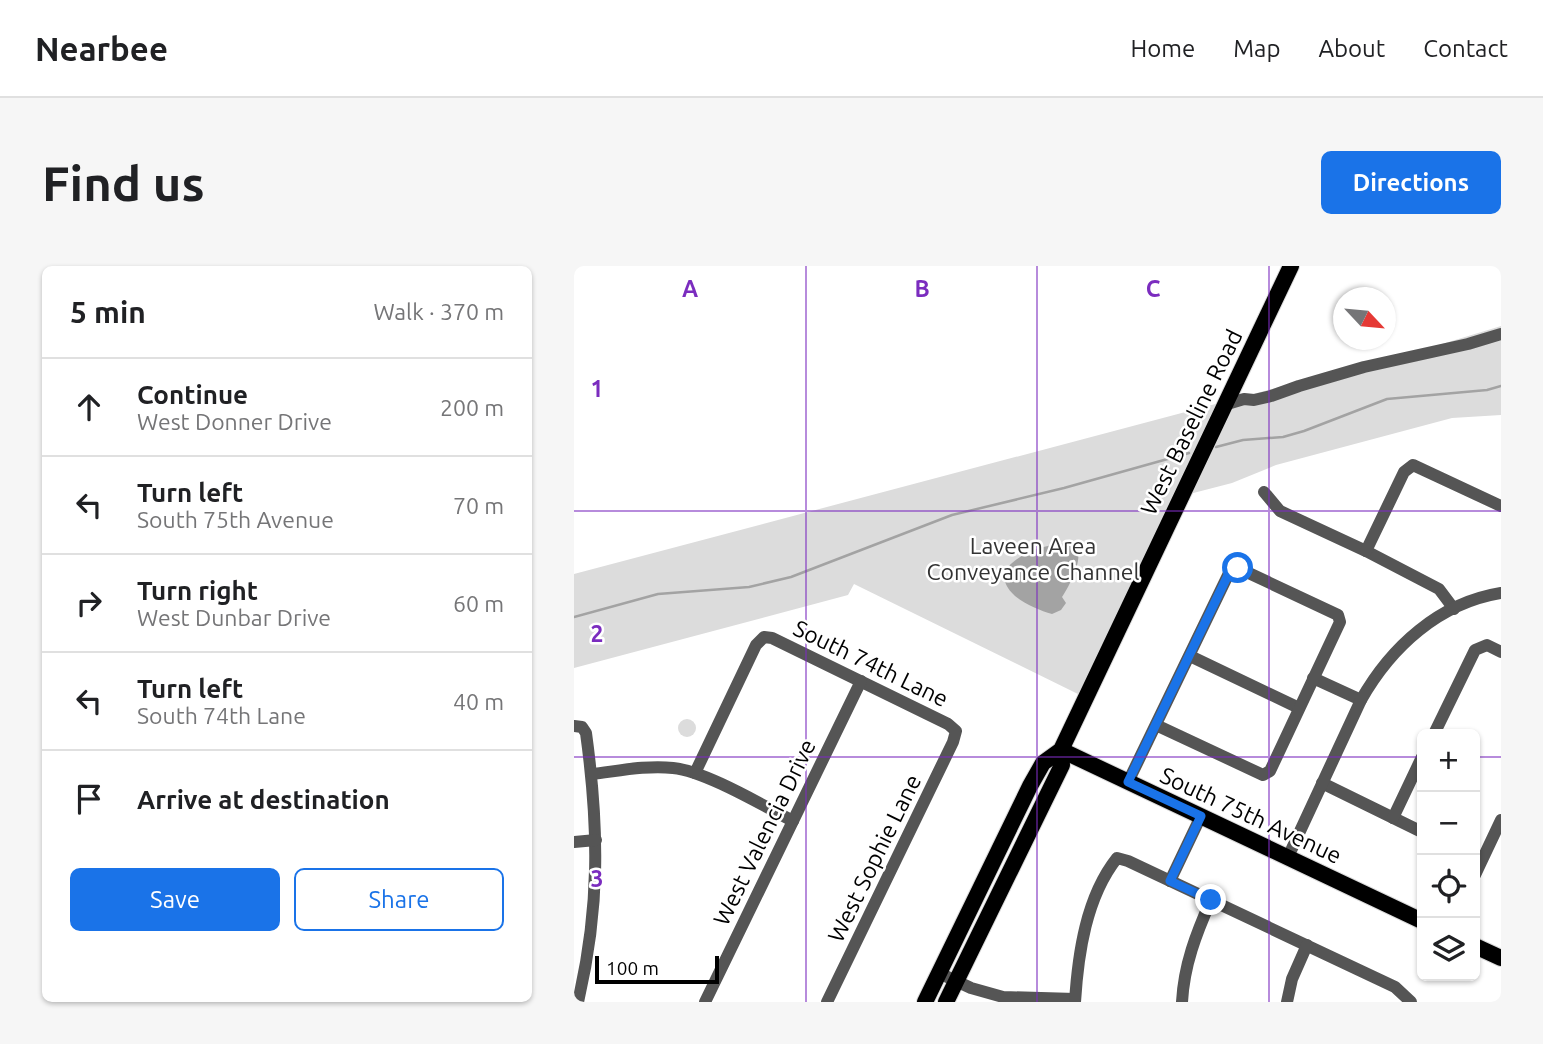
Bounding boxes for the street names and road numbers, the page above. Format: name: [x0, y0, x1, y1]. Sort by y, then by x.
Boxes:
street label: West Baseline Road: [1135, 325, 1247, 519]
street label: South 74th Lane: [790, 615, 952, 711]
street label: West Valencia Drive: [708, 735, 820, 929]
street label: South 75th Avenue: [1156, 762, 1346, 868]
street label: West Sophie Lane: [823, 770, 925, 946]

